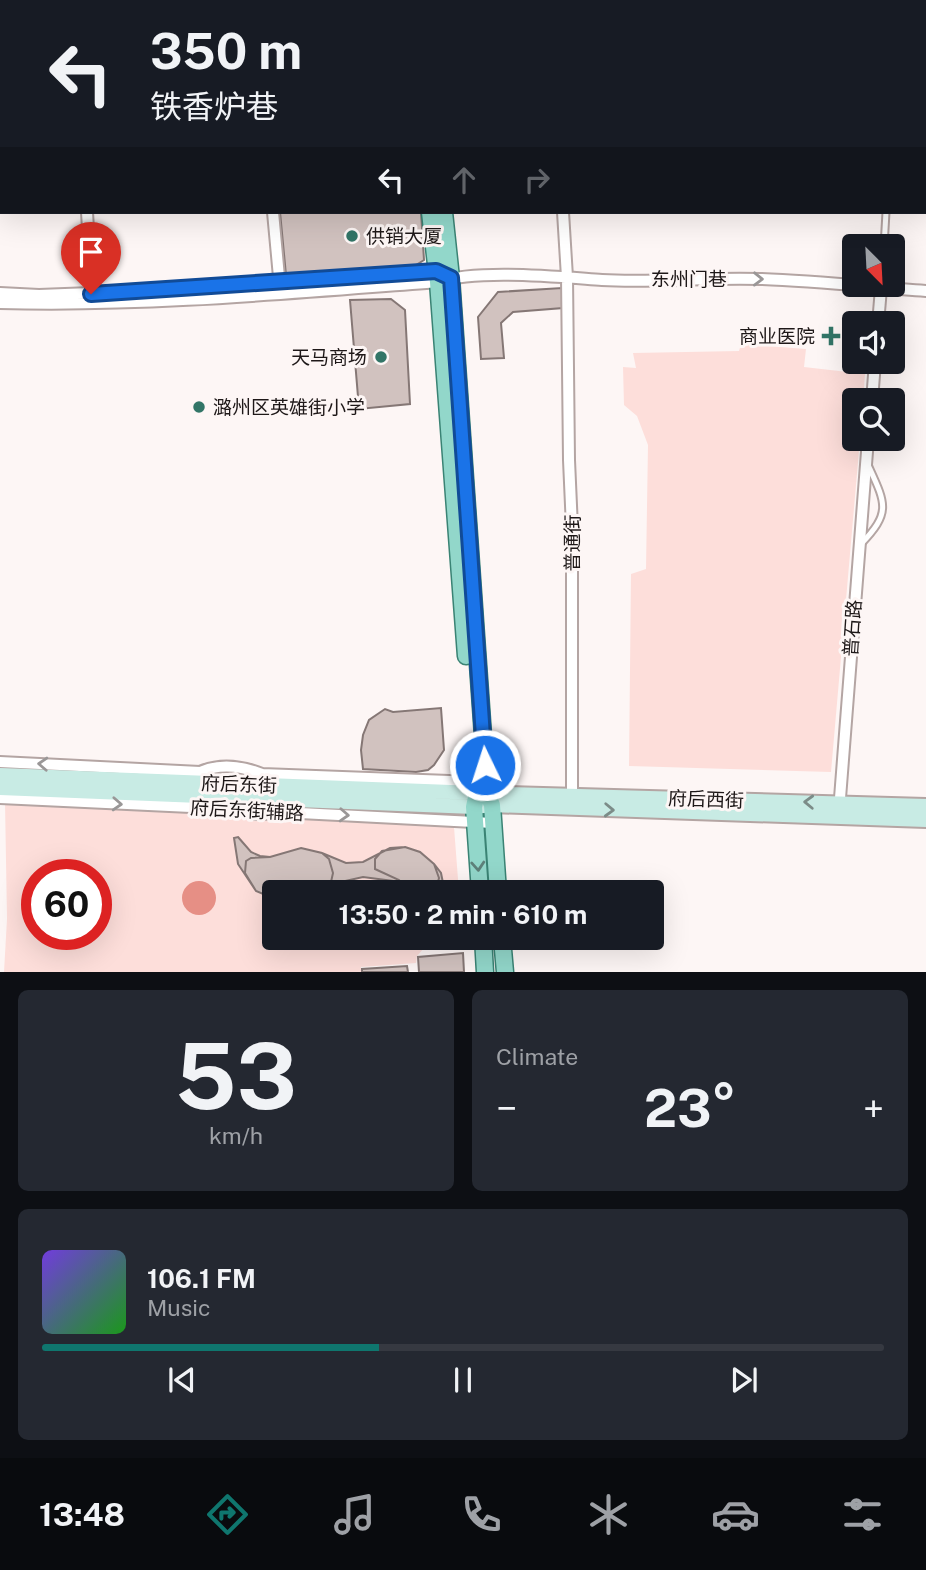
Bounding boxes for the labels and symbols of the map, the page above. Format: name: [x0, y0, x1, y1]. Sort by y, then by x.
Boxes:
pin: [61, 222, 121, 294]
place label: 供销大厦: [366, 225, 442, 247]
marker: 供销大厦: [344, 228, 360, 244]
north arrow: [842, 234, 905, 298]
street label: 东州门巷: [651, 268, 727, 290]
one-way arrow: [753, 272, 764, 287]
place label: 商业医院: [739, 325, 815, 347]
marker: 商业医院: [821, 326, 841, 346]
place label: 天马商场: [291, 346, 367, 368]
marker: 天马商场: [373, 349, 389, 365]
place label: 潞州区英雄街小学: [213, 396, 365, 418]
marker: 潞州区英雄街小学: [191, 399, 207, 415]
street label: 普通街: [561, 514, 583, 572]
street label: 普石路: [839, 599, 865, 657]
position arrow: [448, 728, 522, 802]
one-way arrow: [37, 756, 48, 771]
street label: 府后东街: [201, 772, 277, 796]
street label: 府后西街: [668, 787, 744, 811]
one-way arrow: [803, 795, 814, 810]
one-way arrow: [112, 796, 123, 811]
street label: 府后东街辅路: [189, 796, 305, 824]
one-way arrow: [604, 802, 614, 818]
one-way arrow: [339, 807, 350, 822]
speed limit sign: 60: [21, 859, 112, 950]
one-way arrow: [471, 860, 486, 871]

